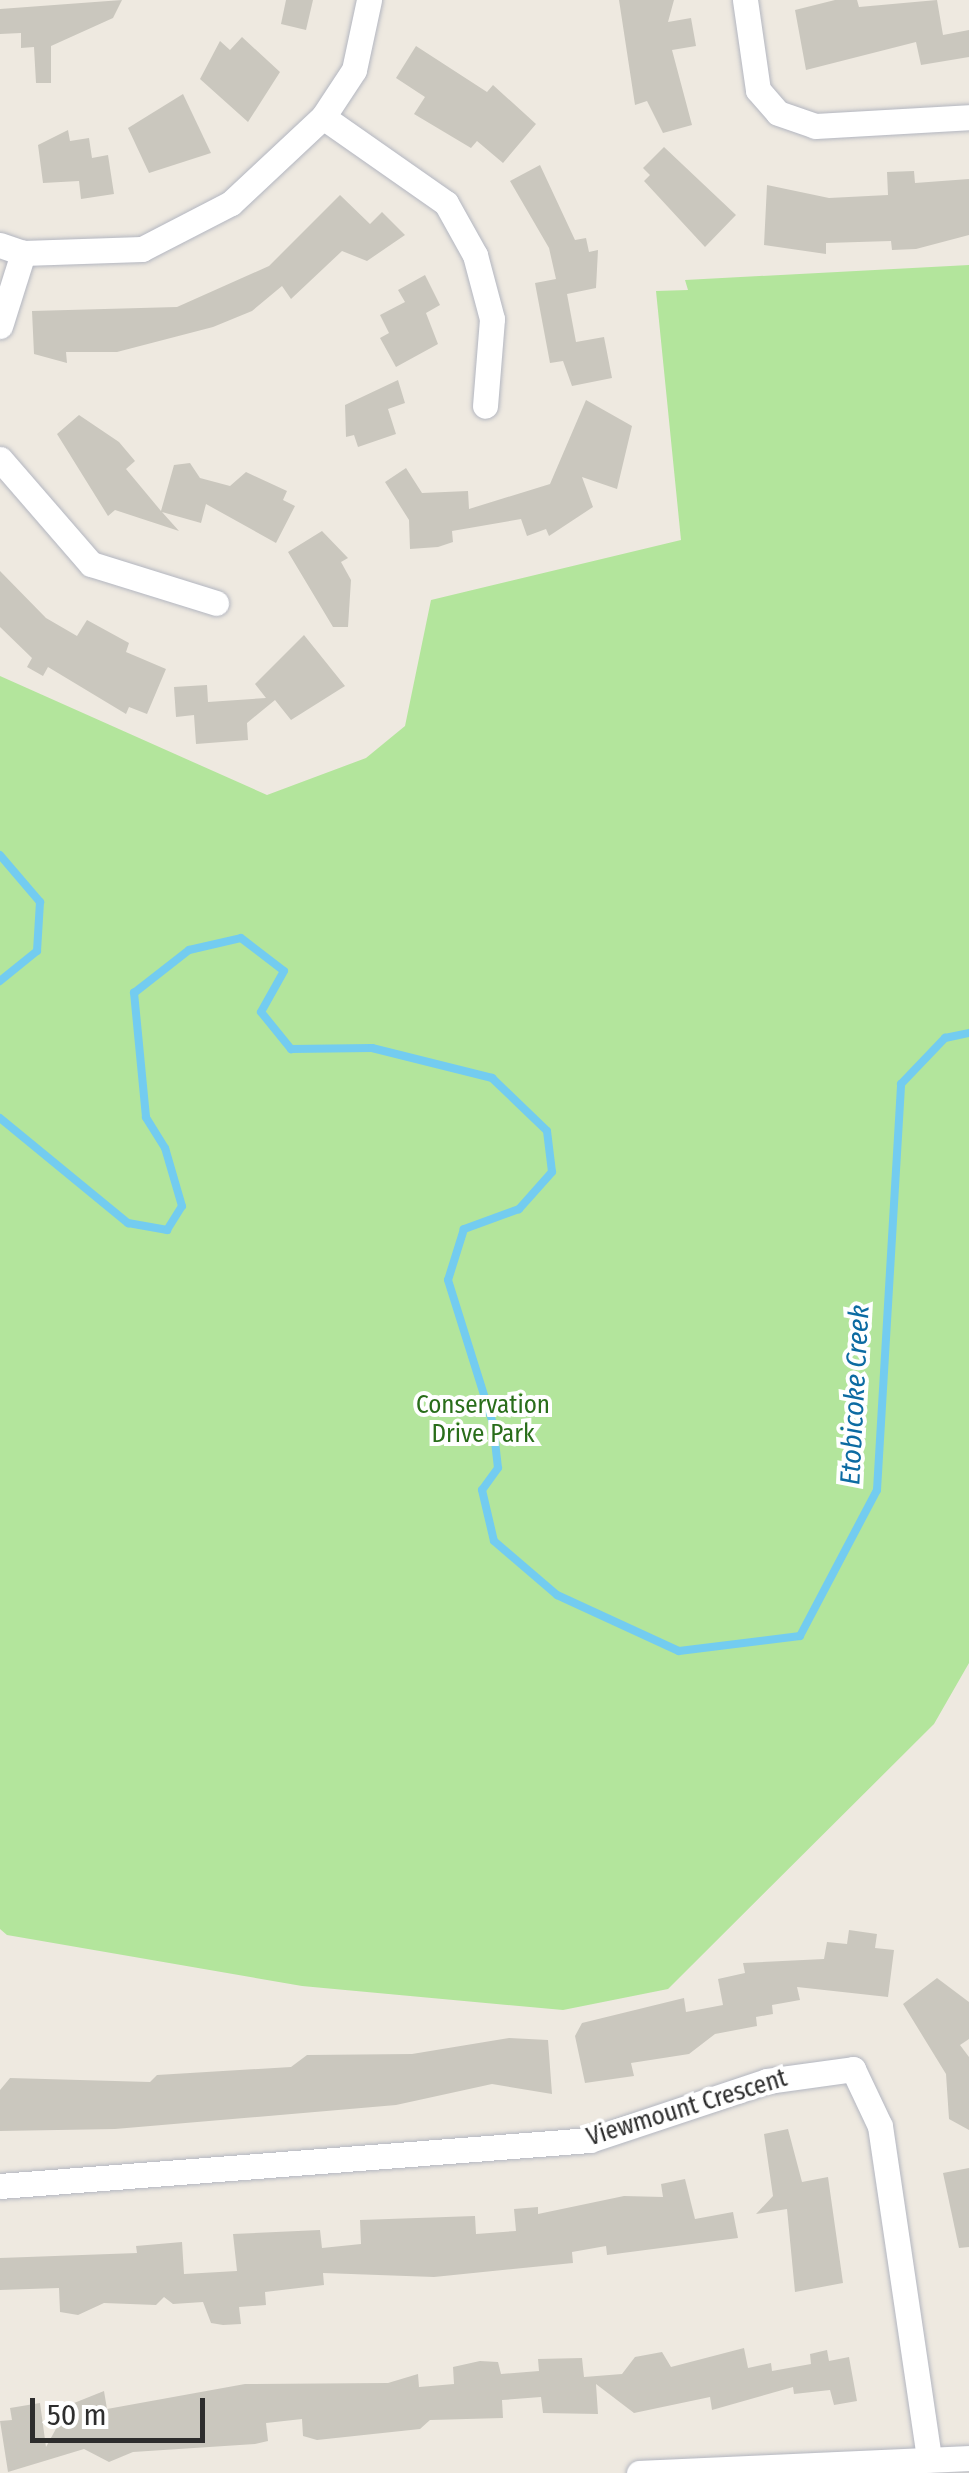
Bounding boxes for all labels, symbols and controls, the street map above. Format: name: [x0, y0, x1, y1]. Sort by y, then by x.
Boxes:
water label: Etobicoke Creek: [833, 1304, 877, 1486]
park label: Conservation Drive Park: [416, 1391, 550, 1450]
street label: Viewmount Crescent: [583, 2063, 791, 2153]
scale bar: [35, 2378, 210, 2440]
text: 50 m: [47, 2397, 107, 2433]

